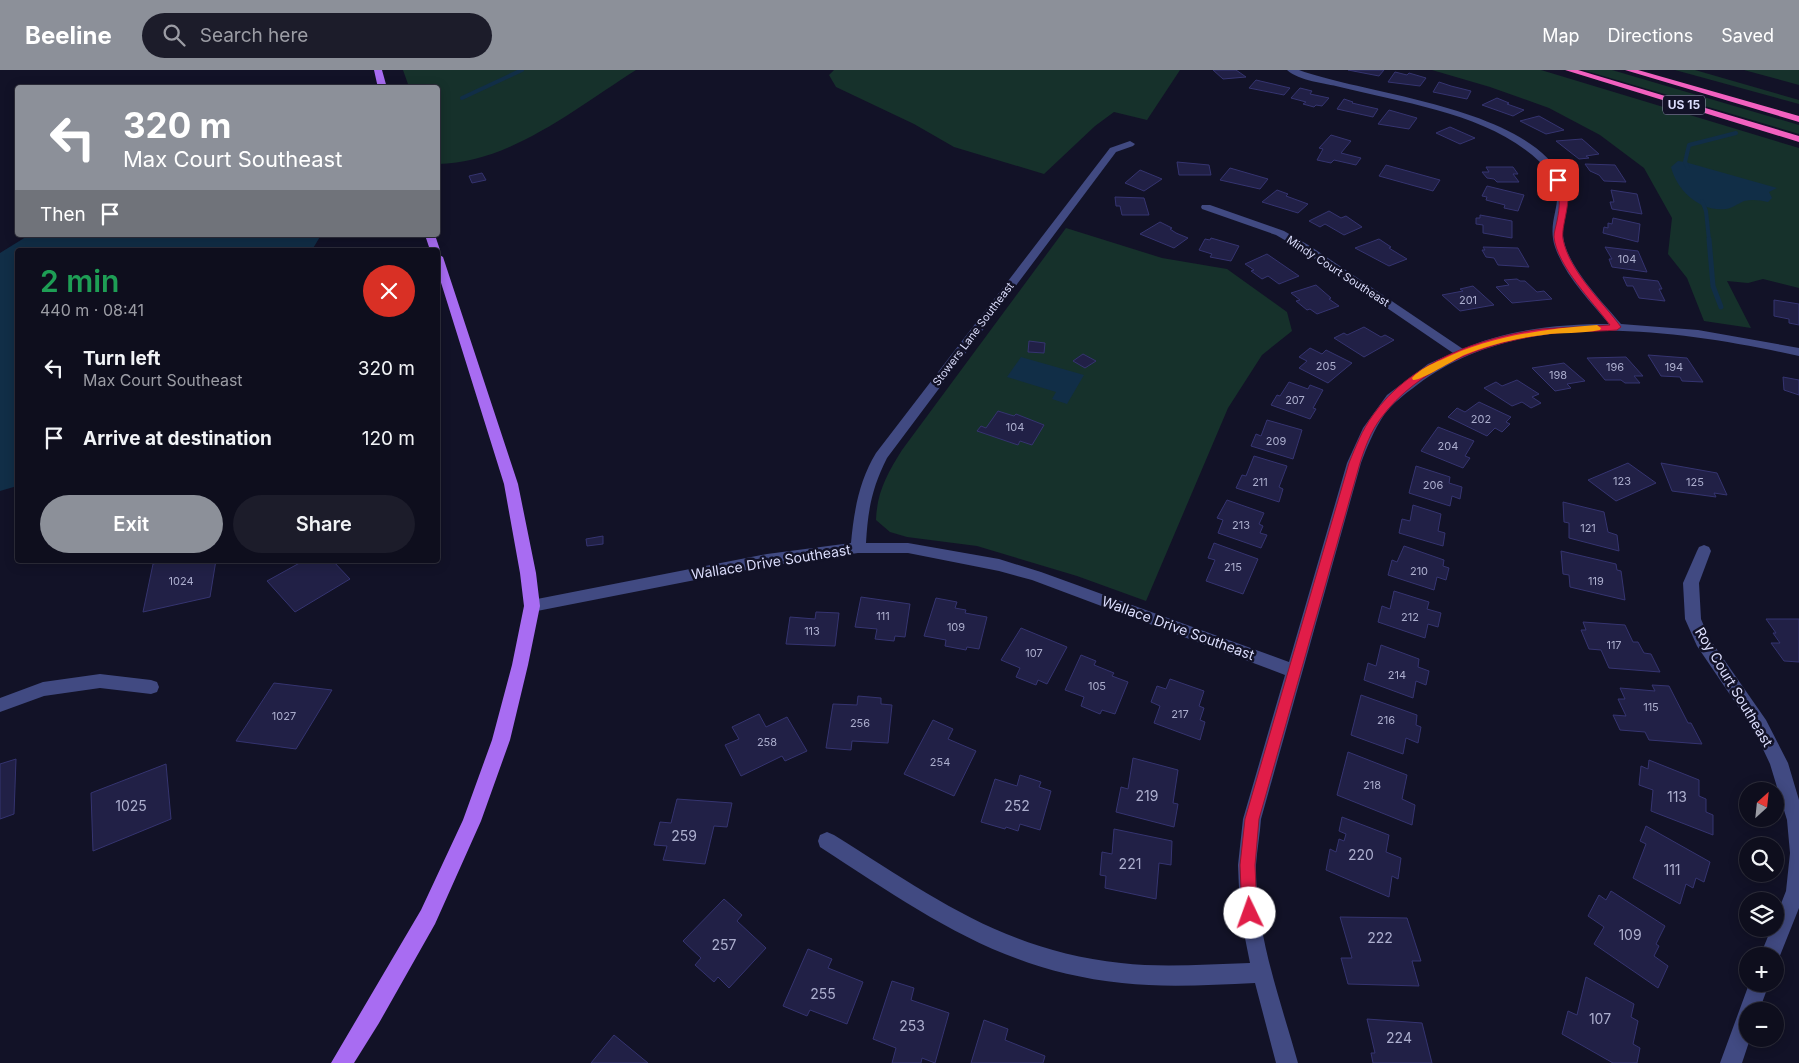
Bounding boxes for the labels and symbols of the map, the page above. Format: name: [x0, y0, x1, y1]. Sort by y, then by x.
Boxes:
road number: US 15: [1663, 96, 1705, 114]
pin: [1537, 159, 1579, 201]
street label: Mindy Court Southeast: [1284, 233, 1392, 310]
house number: 104: [1618, 252, 1636, 266]
street label: Stowers Lane Southeast: [930, 279, 1017, 389]
house number: 201: [1459, 293, 1477, 307]
house number: 205: [1316, 359, 1336, 373]
house number: 196: [1606, 360, 1624, 374]
house number: 194: [1665, 360, 1683, 374]
house number: 198: [1549, 368, 1567, 382]
house number: 207: [1285, 393, 1305, 407]
house number: 202: [1471, 412, 1491, 426]
house number: 104: [1006, 420, 1024, 434]
house number: 209: [1266, 434, 1286, 448]
house number: 204: [1438, 439, 1458, 453]
house number: 123: [1613, 474, 1631, 488]
house number: 211: [1252, 475, 1268, 489]
house number: 125: [1686, 475, 1704, 489]
house number: 206: [1423, 478, 1443, 492]
house number: 213: [1232, 518, 1250, 532]
house number: 121: [1580, 521, 1596, 535]
street label: Wallace Drive Southeast: [690, 540, 852, 582]
house number: 215: [1224, 560, 1242, 574]
house number: 210: [1410, 564, 1428, 578]
house number: 1024: [168, 574, 194, 588]
house number: 119: [1588, 574, 1604, 588]
street label: Wallace Drive Southeast: [1100, 592, 1257, 663]
house number: 111: [876, 609, 890, 623]
house number: 212: [1401, 610, 1419, 624]
house number: 109: [947, 620, 965, 634]
house number: 113: [804, 624, 820, 638]
street label: Roy Court Southeast: [1692, 624, 1777, 750]
house number: 117: [1606, 638, 1622, 652]
house number: 107: [1025, 646, 1043, 660]
house number: 214: [1388, 668, 1406, 682]
house number: 105: [1088, 679, 1106, 693]
house number: 115: [1643, 700, 1659, 714]
house number: 217: [1171, 707, 1189, 721]
house number: 1027: [272, 709, 296, 723]
house number: 216: [1377, 713, 1395, 727]
house number: 256: [850, 716, 870, 730]
house number: 258: [757, 735, 777, 749]
house number: 254: [930, 755, 950, 769]
house number: 218: [1363, 778, 1381, 792]
north arrow: [1739, 782, 1784, 828]
house number: 219: [1136, 787, 1158, 804]
house number: 113: [1667, 788, 1687, 805]
house number: 1025: [115, 797, 147, 814]
house number: 252: [1004, 797, 1030, 814]
house number: 259: [671, 827, 697, 844]
house number: 220: [1348, 846, 1374, 863]
house number: 221: [1119, 855, 1141, 872]
house number: 111: [1663, 861, 1681, 878]
position arrow: [1223, 886, 1275, 938]
house number: 109: [1618, 926, 1642, 943]
house number: 222: [1367, 929, 1393, 946]
house number: 257: [712, 936, 737, 953]
house number: 255: [810, 985, 836, 1002]
house number: 107: [1589, 1010, 1611, 1027]
house number: 253: [899, 1017, 925, 1034]
house number: 224: [1386, 1029, 1412, 1046]

